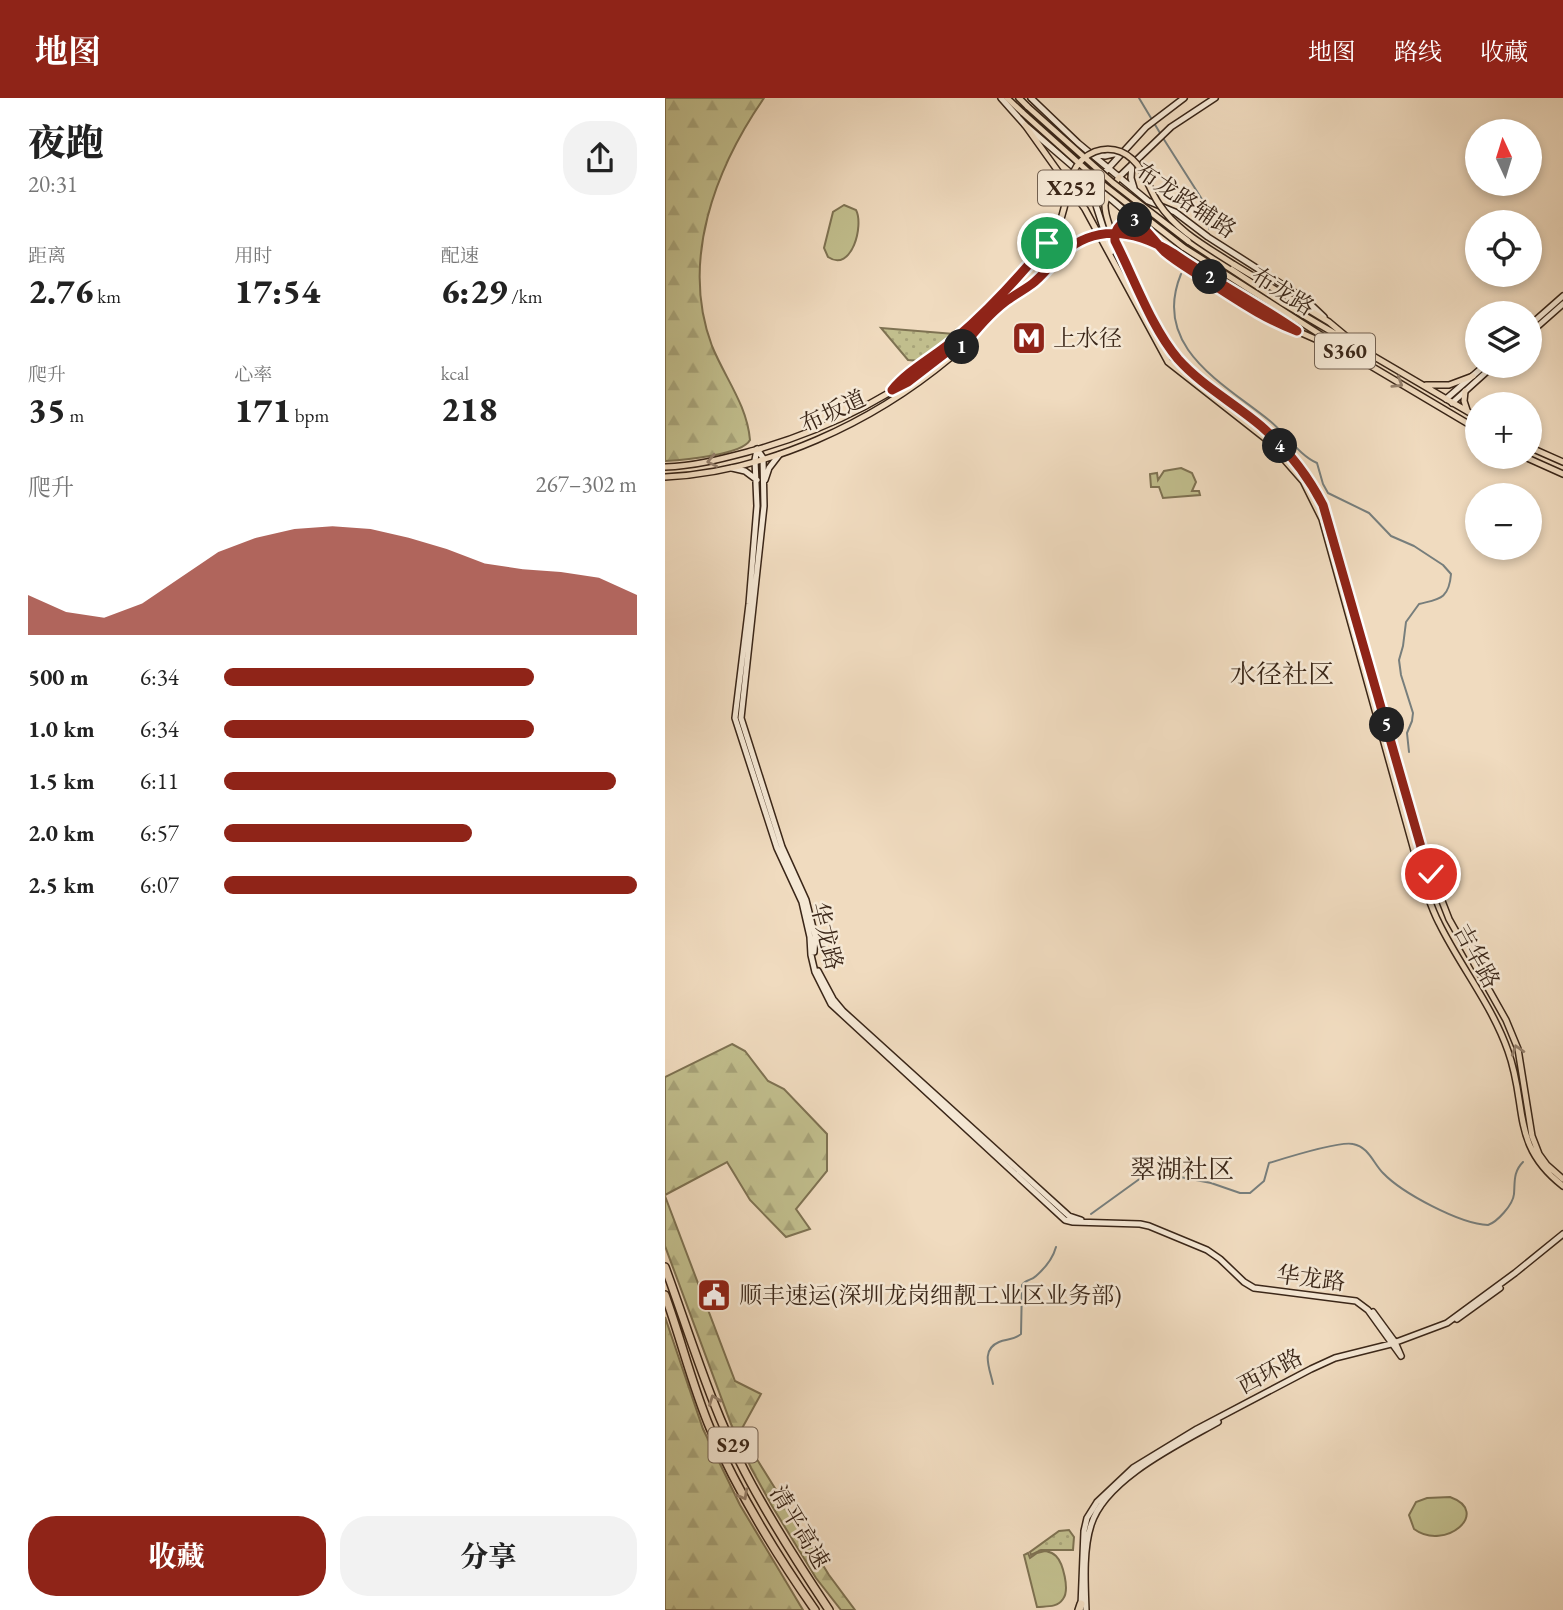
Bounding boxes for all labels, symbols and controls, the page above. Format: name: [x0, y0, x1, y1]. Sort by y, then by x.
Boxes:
text: 地图: [35, 30, 101, 73]
text: 地图: [1308, 36, 1356, 67]
text: 路线: [1394, 36, 1442, 67]
text: 收藏: [1480, 36, 1528, 67]
text: 夜跑: [28, 118, 104, 167]
north arrow: [1465, 119, 1542, 196]
map controls: [1465, 119, 1542, 560]
button: share: [563, 121, 637, 195]
street label: 布龙路辅路: [1130, 155, 1242, 245]
text: 20:31: [28, 169, 78, 199]
road number: X252: [1038, 170, 1104, 206]
pin: 3: [1117, 202, 1153, 238]
text: 3: [1129, 207, 1140, 232]
button: locate: [1465, 210, 1542, 287]
pin: [1017, 213, 1077, 273]
icon: arrive: [1028, 224, 1066, 262]
text: 距离: [28, 243, 66, 268]
text: 用时: [234, 243, 272, 268]
text: 配速: [441, 243, 479, 268]
pin: 2: [1193, 260, 1227, 294]
street label: 布龙路: [1246, 260, 1320, 322]
text: 2: [1204, 264, 1215, 289]
text: 2.76: [28, 268, 94, 313]
text: 17:54: [234, 268, 320, 313]
text: 6:29: [441, 268, 507, 313]
text: km: [94, 284, 121, 309]
text: /km: [507, 284, 543, 309]
button: layers: [1465, 301, 1542, 378]
metro station icon: 上水径: [1010, 319, 1048, 357]
place label: 上水径: [1053, 323, 1122, 353]
pin: 1: [945, 330, 979, 364]
text: 1: [956, 334, 967, 359]
road number: S360: [1315, 334, 1375, 368]
text: kcal: [441, 361, 469, 386]
text: 爬升: [28, 362, 66, 387]
text: 心率: [234, 362, 272, 387]
one-way arrow: [1390, 375, 1403, 388]
street label: 布坂道: [795, 383, 871, 439]
text: 218: [441, 386, 497, 431]
text: 35: [28, 387, 66, 432]
text: 171: [234, 387, 291, 432]
button: +: [1465, 392, 1542, 469]
text: m: [66, 403, 84, 428]
text: bpm: [291, 403, 329, 428]
pin: 4: [1263, 428, 1297, 464]
text: 4: [1274, 433, 1285, 458]
one-way arrow: [706, 453, 718, 468]
text: 267–302 m: [536, 469, 637, 499]
text: 爬升: [28, 472, 74, 502]
button: −: [1465, 483, 1542, 560]
district label: 水径社区: [1230, 657, 1334, 691]
text: 500 m: [28, 662, 89, 692]
text: 6:34: [140, 662, 179, 692]
pin: 5: [1369, 708, 1405, 742]
text: 5: [1381, 712, 1392, 737]
text: 1.0 km: [28, 714, 95, 744]
text: 6:34: [140, 714, 179, 744]
text: 1.5 km: [28, 766, 95, 796]
text: 6:11: [140, 766, 179, 796]
text: 2.0 km: [28, 818, 95, 848]
text: 6:57: [140, 818, 179, 848]
pin: [1401, 844, 1461, 904]
icon: check: [1412, 855, 1450, 893]
text: 2.5 km: [28, 870, 95, 900]
text: 6:07: [140, 870, 179, 900]
street label: 华龙路: [804, 899, 850, 973]
street label: 吉华路: [1447, 919, 1507, 993]
one-way arrow: [1511, 1044, 1525, 1057]
district label: 翠湖社区: [1130, 1152, 1234, 1186]
street label: 华龙路: [1275, 1259, 1347, 1297]
public building icon: 顺丰速运(深圳龙岗细靓工业区业务部): [695, 1276, 733, 1314]
place label: 顺丰速运(深圳龙岗细靓工业区业务部): [739, 1280, 1122, 1310]
street label: 西环路: [1232, 1342, 1308, 1400]
one-way arrow: [708, 1395, 722, 1407]
road number: S29: [708, 1428, 757, 1462]
street label: 清平高速: [763, 1480, 837, 1574]
one-way arrow: [735, 1488, 748, 1501]
button: 收藏: [28, 1516, 326, 1596]
button: 分享: [340, 1516, 637, 1596]

